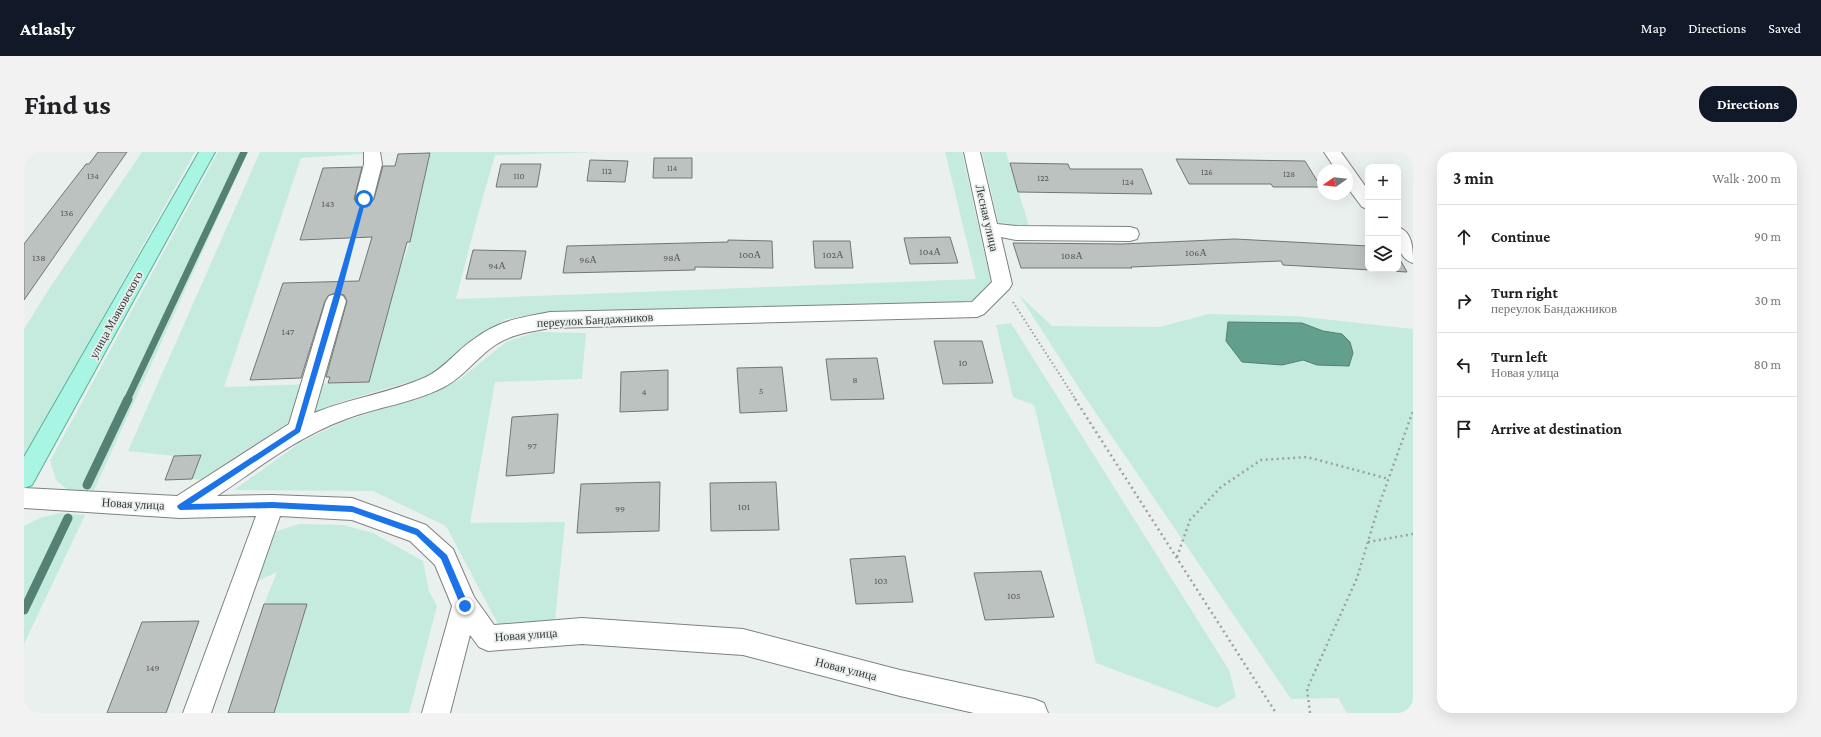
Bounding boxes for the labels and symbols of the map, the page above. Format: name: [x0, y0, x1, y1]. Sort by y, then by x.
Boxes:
house number: 114: [667, 163, 678, 173]
north arrow: [1317, 164, 1353, 200]
house number: 112: [602, 166, 612, 176]
house number: 126: [1201, 167, 1213, 177]
house number: 128: [1283, 169, 1295, 179]
house number: 134: [87, 171, 99, 181]
house number: 110: [513, 171, 525, 181]
house number: 122: [1037, 173, 1049, 183]
house number: 124: [1122, 177, 1134, 187]
street label: Лесная улица: [973, 183, 1002, 253]
route start: [355, 190, 373, 208]
house number: 143: [321, 198, 335, 209]
house number: 136: [60, 207, 74, 218]
house number: 104А: [919, 246, 941, 257]
house number: 106А: [1185, 247, 1207, 258]
house number: 100А: [739, 249, 762, 260]
house number: 102А: [823, 249, 844, 260]
house number: 108А: [1061, 250, 1084, 261]
house number: 138: [32, 252, 46, 263]
house number: 98А: [663, 252, 682, 263]
house number: 96А: [579, 254, 597, 265]
house number: 94А: [488, 260, 506, 271]
street label: улица Маяковского: [86, 269, 146, 361]
street label: переулок Бандажников: [537, 310, 654, 330]
house number: 147: [282, 326, 295, 337]
house number: 10: [959, 357, 968, 368]
house number: 8: [852, 374, 858, 385]
house number: 5: [759, 385, 764, 396]
house number: 4: [641, 386, 647, 397]
house number: 97: [527, 440, 537, 451]
street label: Новая улица: [101, 495, 165, 513]
house number: 101: [738, 501, 750, 512]
house number: 99: [615, 503, 625, 514]
house number: 103: [874, 575, 888, 586]
house number: 105: [1007, 590, 1021, 601]
route end: [456, 597, 474, 615]
street label: Новая улица: [494, 626, 559, 644]
street label: Новая улица: [814, 655, 879, 684]
house number: 149: [146, 662, 160, 673]

